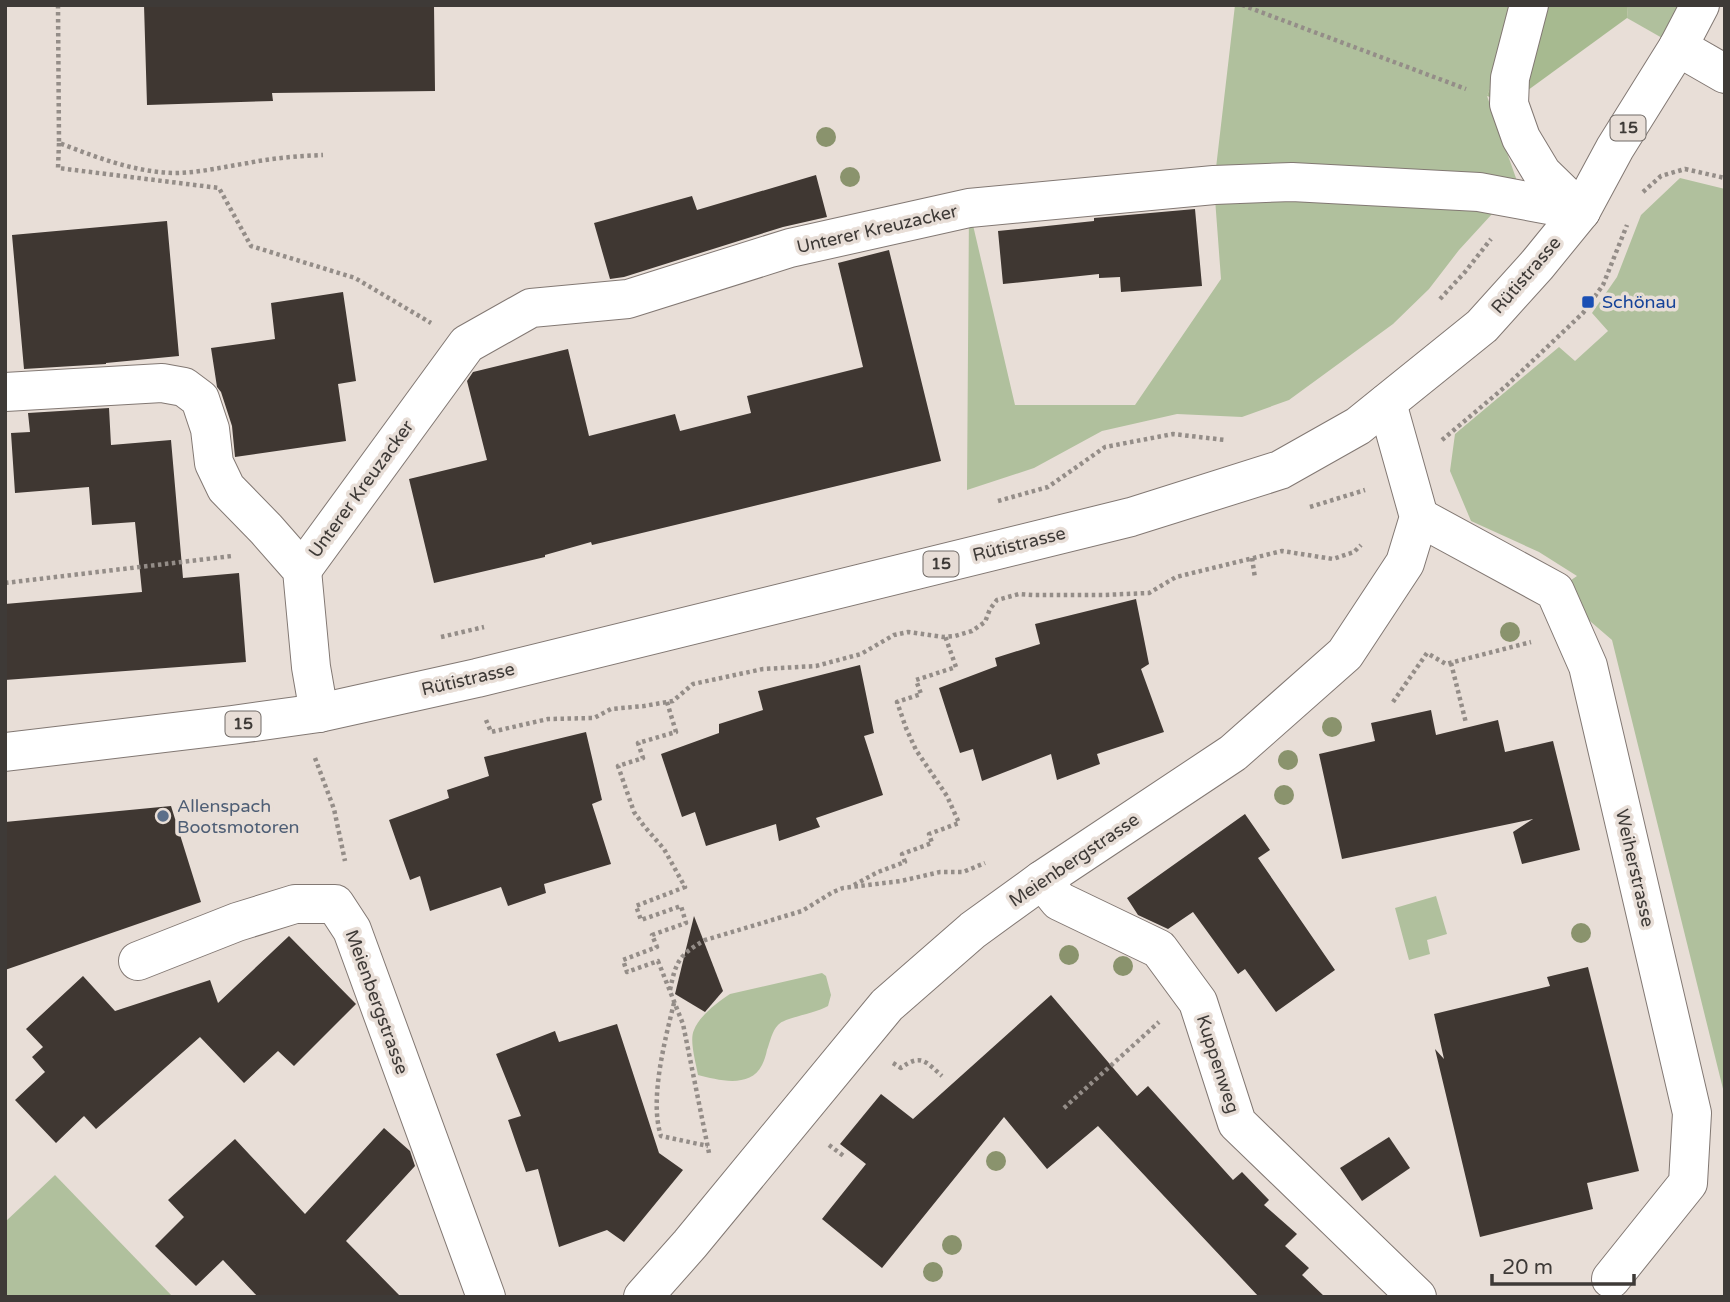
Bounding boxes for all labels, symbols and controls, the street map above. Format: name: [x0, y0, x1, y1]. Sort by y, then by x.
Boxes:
road number: 15: [1610, 116, 1646, 140]
street label: Unterer Kreuzacker: [794, 200, 960, 258]
street label: Rütistrasse: [1487, 232, 1565, 318]
place label: Schönau: [1602, 291, 1677, 313]
marker: Schönau: [1580, 294, 1596, 310]
street label: Unterer Kreuzacker: [304, 416, 418, 562]
street label: Rütistrasse: [970, 522, 1068, 566]
road number: 15: [923, 552, 958, 576]
street label: Rütistrasse: [419, 658, 517, 700]
road number: 15: [226, 712, 260, 736]
place label: Allenspach Bootsmotoren: [177, 795, 300, 838]
street label: Weiherstrasse: [1611, 807, 1659, 929]
marker: Allenspach Bootsmotoren: [155, 808, 171, 824]
street label: Meienbergstrasse: [1005, 808, 1143, 912]
street label: Meienbergstrasse: [341, 927, 413, 1077]
street label: Kuppenweg: [1192, 1012, 1244, 1116]
scale bar: [1492, 1242, 1634, 1286]
text: 20 m: [1502, 1255, 1553, 1280]

